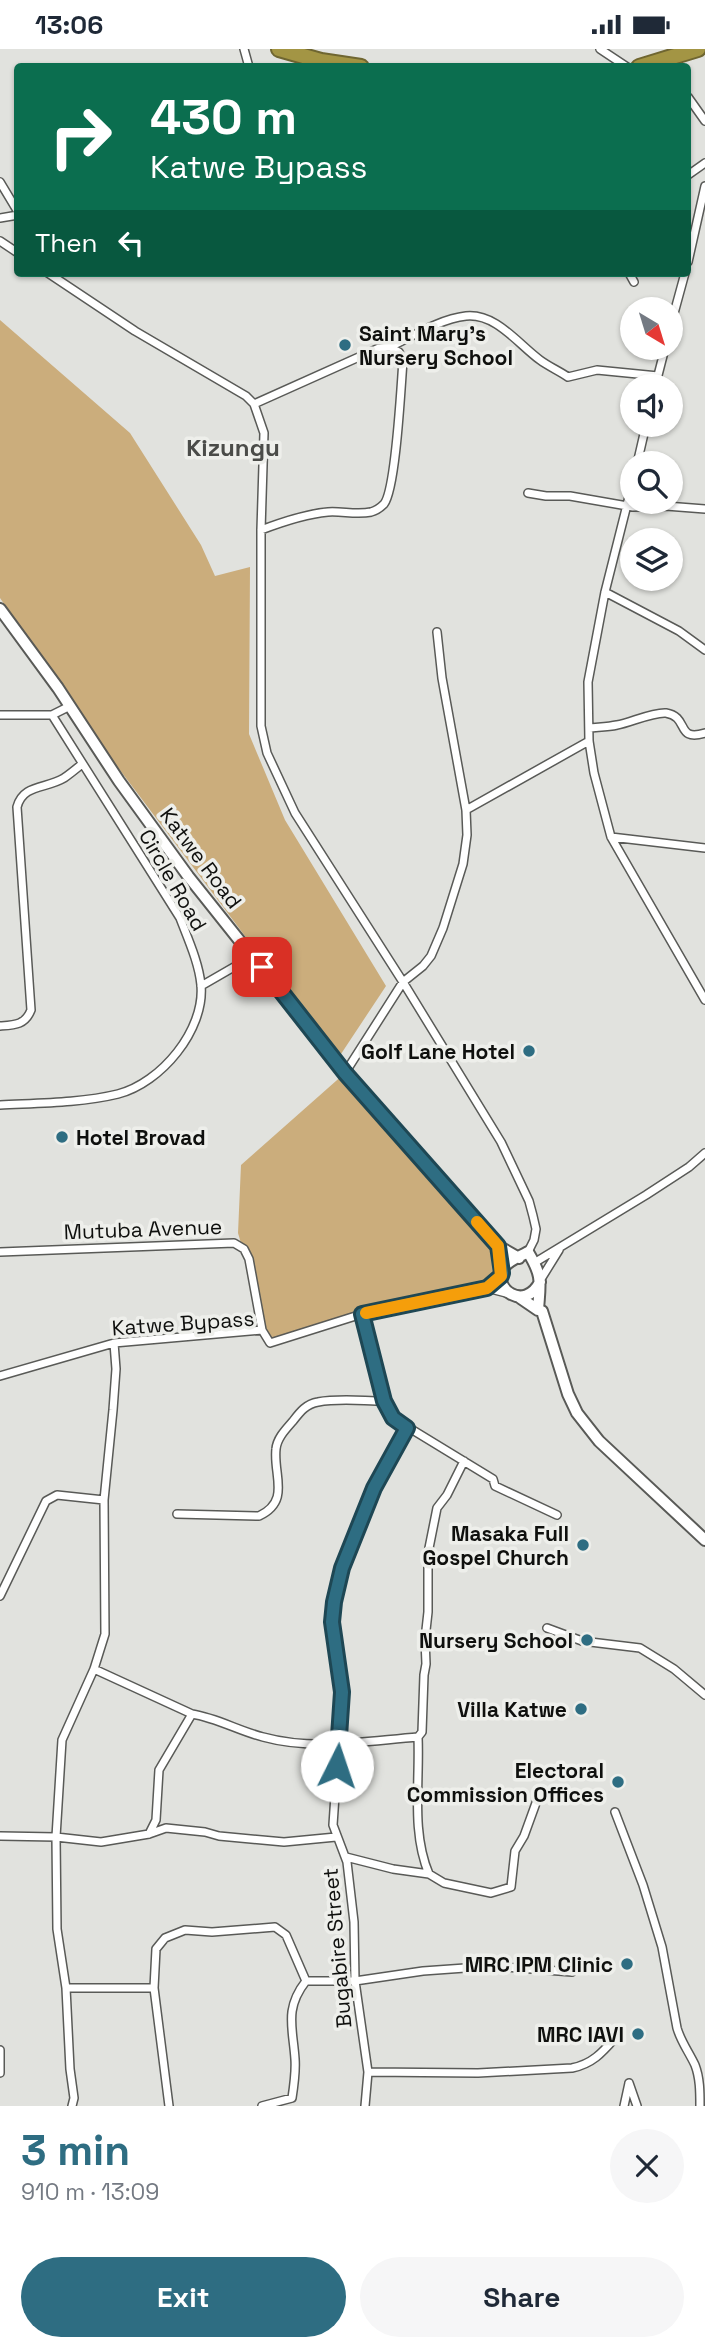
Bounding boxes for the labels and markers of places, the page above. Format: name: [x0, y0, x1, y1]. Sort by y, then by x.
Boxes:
place label: Saint Mary's Nursery School: [359, 320, 513, 371]
marker: Saint Mary's Nursery School: [337, 337, 353, 353]
pin: [232, 937, 292, 997]
place label: Golf Lane Hotel: [361, 1038, 515, 1065]
marker: Golf Lane Hotel: [521, 1043, 537, 1059]
place label: Hotel Brovad: [76, 1124, 206, 1151]
marker: Hotel Brovad: [54, 1129, 70, 1145]
place label: Masaka Full Gospel Church: [422, 1520, 569, 1571]
marker: Masaka Full Gospel Church: [575, 1537, 591, 1553]
place label: Nursery School: [419, 1627, 573, 1654]
marker: Nursery School: [579, 1632, 595, 1648]
place label: Villa Katwe: [457, 1696, 567, 1723]
marker: Villa Katwe: [573, 1701, 589, 1717]
place label: Electoral Commission Offices: [407, 1757, 604, 1808]
marker: Electoral Commission Offices: [610, 1774, 626, 1790]
place label: MRC IPM Clinic: [465, 1951, 613, 1978]
marker: MRC IPM Clinic: [619, 1956, 635, 1972]
place label: MRC IAVI: [537, 2021, 624, 2048]
marker: MRC IAVI: [630, 2026, 646, 2042]

